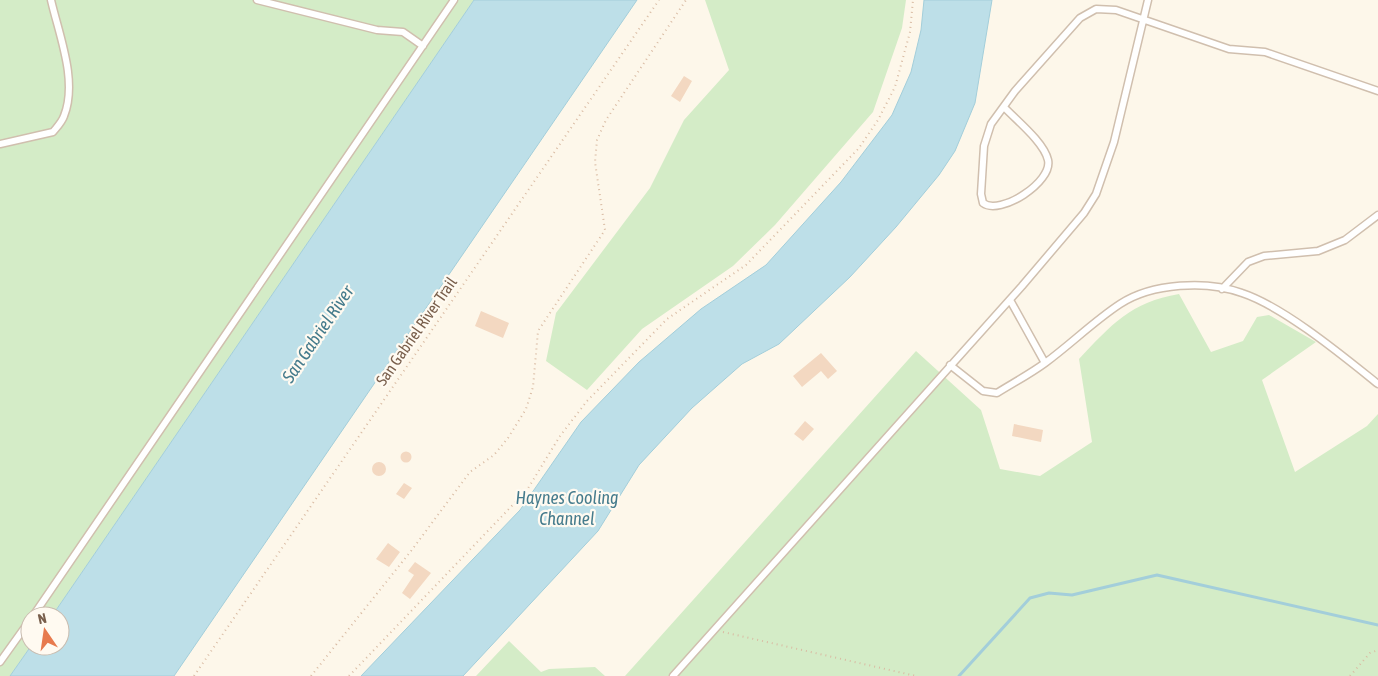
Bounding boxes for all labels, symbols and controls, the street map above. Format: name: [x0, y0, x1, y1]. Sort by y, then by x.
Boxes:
street label: San Gabriel River Trail: [372, 273, 460, 389]
water label: San Gabriel River: [277, 281, 358, 387]
water label: Haynes Cooling Channel: [515, 487, 619, 529]
north arrow: [20, 606, 70, 656]
text: N: [36, 610, 48, 627]

